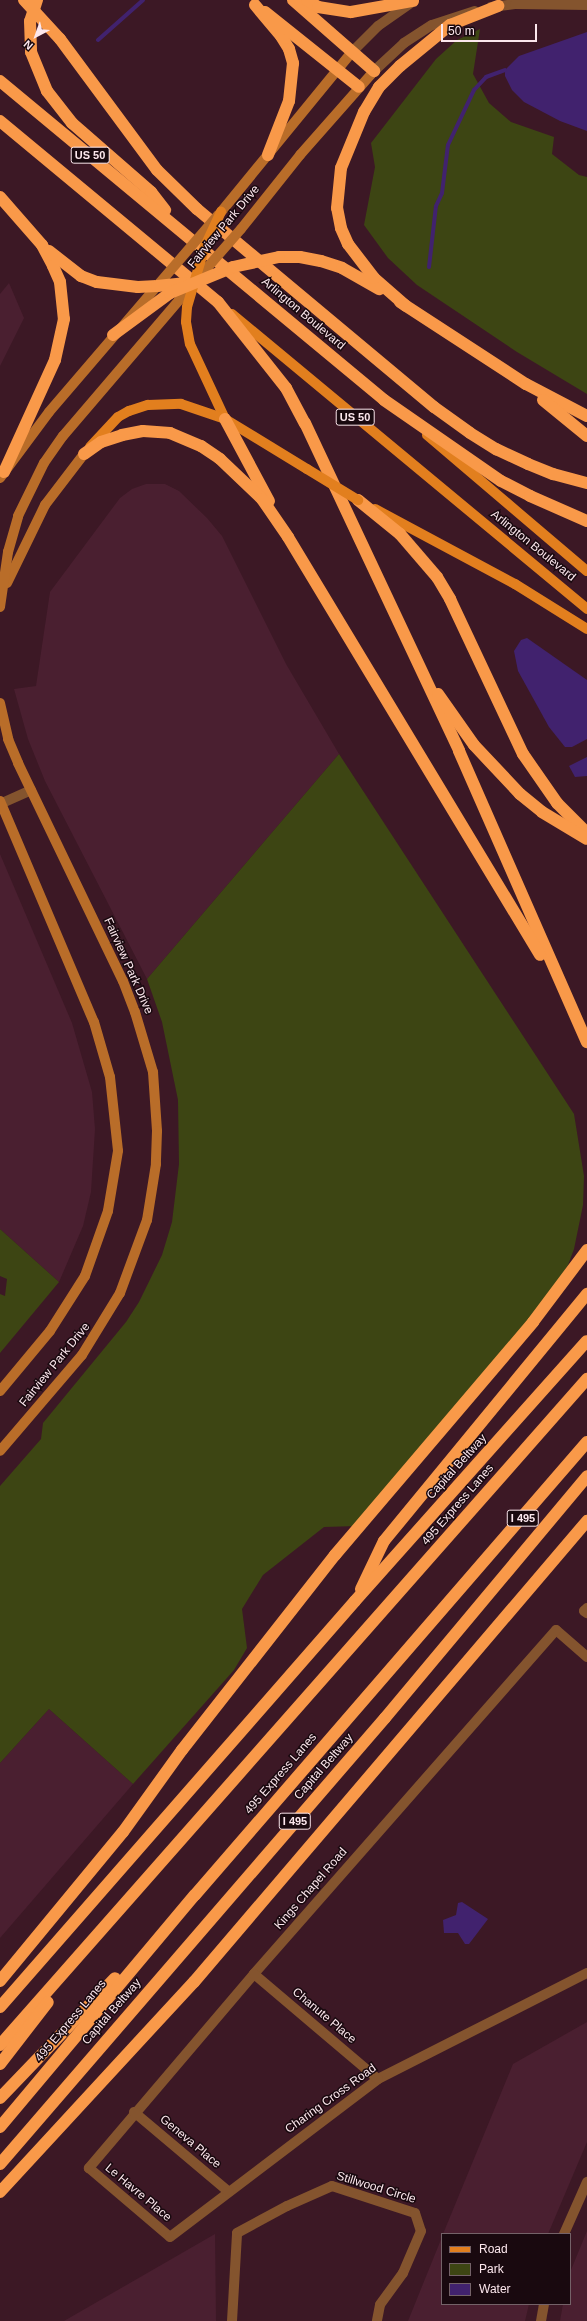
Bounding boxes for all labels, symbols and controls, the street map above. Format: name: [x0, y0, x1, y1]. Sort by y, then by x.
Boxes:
north arrow: [16, 16, 56, 56]
scale bar: [443, 16, 539, 42]
text: 50 m: [448, 24, 475, 38]
text: N: [21, 38, 35, 52]
road number: US 50: [70, 146, 110, 164]
street label: Fairview Park Drive: [185, 183, 263, 271]
street label: Arlington Boulevard: [258, 275, 348, 353]
road number: US 50: [335, 408, 375, 426]
street label: Arlington Boulevard: [488, 507, 578, 585]
street label: Fairview Park Drive: [100, 916, 156, 1016]
street label: Fairview Park Drive: [17, 1320, 93, 1410]
street label: Capital Beltway: [424, 1431, 490, 1503]
street label: 495 Express Lanes: [419, 1462, 497, 1548]
road number: I 495: [506, 1509, 540, 1527]
street label: 495 Express Lanes: [242, 1731, 320, 1817]
street label: Capital Beltway: [291, 1731, 357, 1803]
road number: I 495: [278, 1812, 312, 1830]
street label: Kings Chapel Road: [272, 1845, 350, 1933]
street label: Capital Beltway: [79, 1976, 145, 2048]
street label: 495 Express Lanes: [32, 1977, 110, 2065]
street label: Chanute Place: [289, 1985, 359, 2047]
street label: Charing Cross Road: [283, 2061, 379, 2137]
street label: Geneva Place: [156, 2112, 224, 2172]
street label: Le Havre Place: [102, 2161, 174, 2225]
street label: Stillwood Circle: [335, 2169, 417, 2207]
legend: [441, 2233, 571, 2305]
text: Road: [479, 2242, 508, 2256]
text: Park: [479, 2262, 504, 2276]
text: Water: [479, 2282, 511, 2296]

